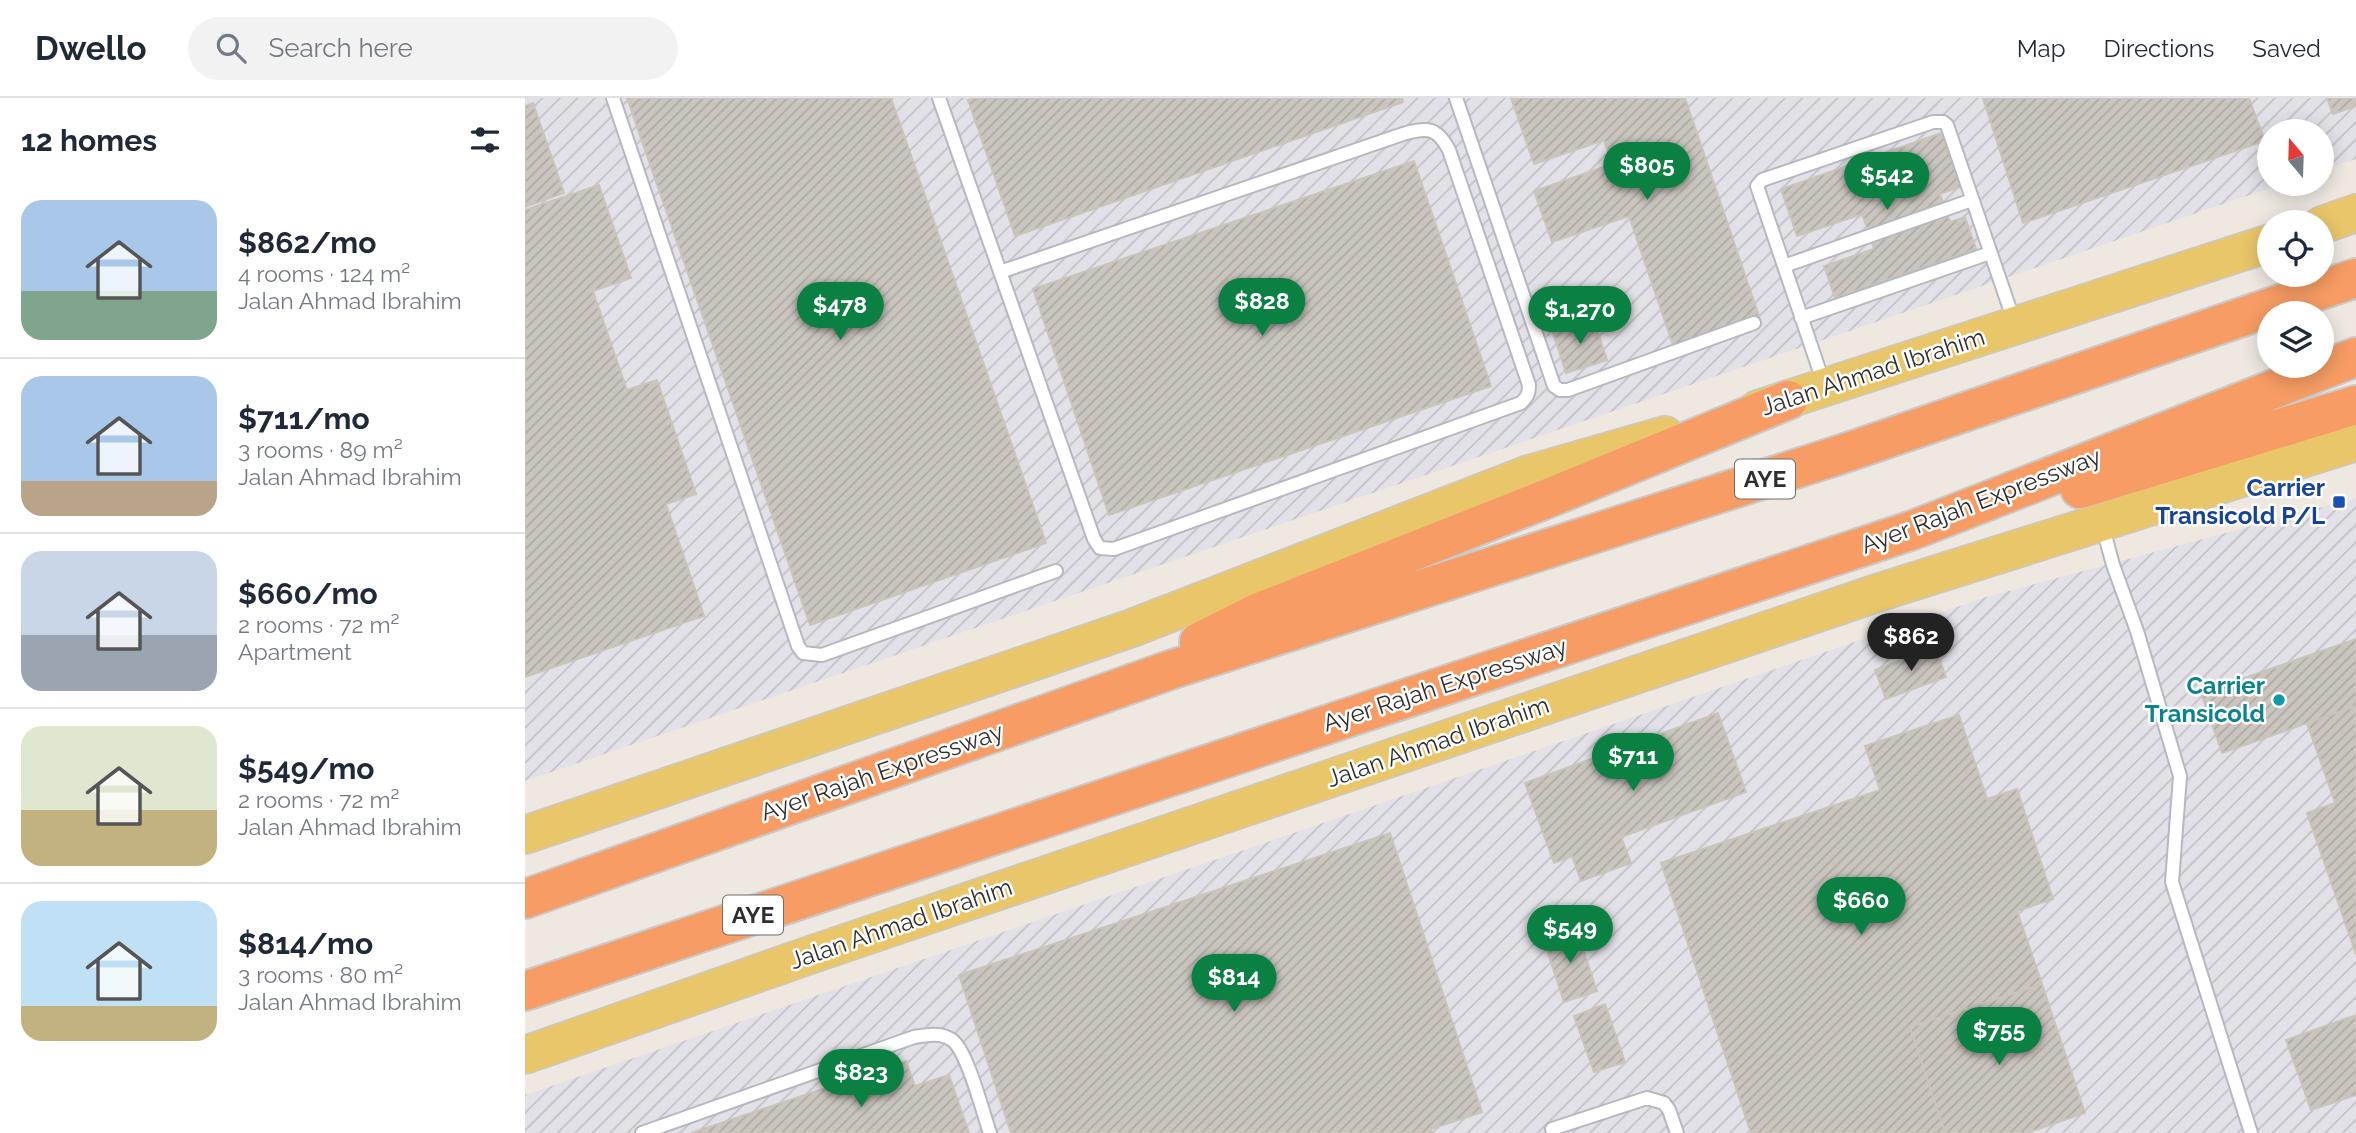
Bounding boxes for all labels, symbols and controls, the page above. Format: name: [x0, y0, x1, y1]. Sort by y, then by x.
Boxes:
search box: [188, 17, 678, 80]
text: Dwello: [35, 29, 146, 68]
icon: search: [212, 29, 250, 67]
text: Search here: [268, 33, 413, 63]
text: Map: [2017, 34, 2066, 63]
text: Directions: [2104, 34, 2214, 63]
text: Saved: [2252, 34, 2321, 63]
north arrow: [2257, 119, 2335, 196]
map controls: [2257, 119, 2334, 378]
icon: filters: [466, 121, 504, 159]
text: 12 homes: [21, 123, 157, 158]
pin: $805: [1606, 142, 1688, 202]
text: $805: [1619, 151, 1675, 178]
pin: $542: [1846, 152, 1928, 212]
text: $542: [1860, 161, 1914, 188]
button: locate: [2257, 210, 2334, 287]
text: $862/mo: [238, 225, 376, 260]
icon: home: [77, 228, 161, 312]
text: 4 rooms · 124 m²: [238, 260, 410, 287]
pin: $828: [1221, 278, 1303, 338]
pin: $478: [799, 282, 881, 342]
pin: $1,270: [1523, 286, 1637, 346]
text: Jalan Ahmad Ibrahim: [238, 287, 462, 314]
text: $828: [1234, 287, 1290, 314]
text: $478: [813, 291, 867, 318]
text: $1,270: [1544, 295, 1616, 322]
button: layers: [2257, 301, 2334, 378]
street label: Jalan Ahmad Ibrahim: [1757, 322, 1988, 421]
text: $711/mo: [238, 401, 370, 436]
icon: home: [77, 404, 161, 488]
text: 3 rooms · 89 m²: [238, 436, 403, 463]
street label: Ayer Rajah Expressway: [1857, 441, 2105, 560]
road number: AYE: [1735, 460, 1795, 498]
text: Jalan Ahmad Ibrahim: [238, 463, 462, 490]
place label: Carrier Transicold P/L: [2155, 473, 2325, 530]
marker: Carrier Transicold P/L: [2331, 494, 2347, 510]
text: $660/mo: [238, 576, 378, 611]
icon: home: [77, 579, 161, 663]
text: 2 rooms · 72 m²: [238, 611, 399, 638]
pin: $862: [1870, 614, 1952, 673]
text: $862: [1883, 622, 1939, 649]
street label: Ayer Rajah Expressway: [1319, 631, 1570, 738]
text: Apartment: [238, 638, 352, 665]
place label: Carrier Transicold: [2145, 671, 2265, 728]
street label: Jalan Ahmad Ibrahim: [1323, 690, 1553, 793]
marker: Carrier Transicold: [2271, 692, 2287, 708]
street label: Ayer Rajah Expressway: [757, 716, 1007, 827]
pin: $711: [1592, 734, 1674, 793]
text: $711: [1608, 742, 1658, 769]
text: $549/mo: [238, 751, 375, 786]
icon: home: [77, 754, 161, 838]
text: 2 rooms · 72 m²: [238, 786, 399, 813]
text: Jalan Ahmad Ibrahim: [238, 813, 462, 840]
street label: Jalan Ahmad Ibrahim: [786, 872, 1016, 975]
pin: $660: [1820, 878, 1902, 937]
text: $660: [1833, 886, 1889, 913]
road number: AYE: [723, 895, 783, 934]
pin: $549: [1529, 906, 1611, 965]
text: $549: [1543, 914, 1597, 941]
text: $814/mo: [238, 926, 373, 961]
icon: home: [77, 929, 161, 1013]
pin: $814: [1193, 954, 1275, 1014]
text: 3 rooms · 80 m²: [238, 961, 403, 988]
text: $814: [1208, 963, 1260, 990]
text: Jalan Ahmad Ibrahim: [238, 988, 462, 1015]
pin: $755: [1958, 1007, 2040, 1067]
text: $755: [1973, 1016, 2025, 1043]
pin: $823: [820, 1049, 902, 1109]
text: $823: [834, 1058, 888, 1085]

